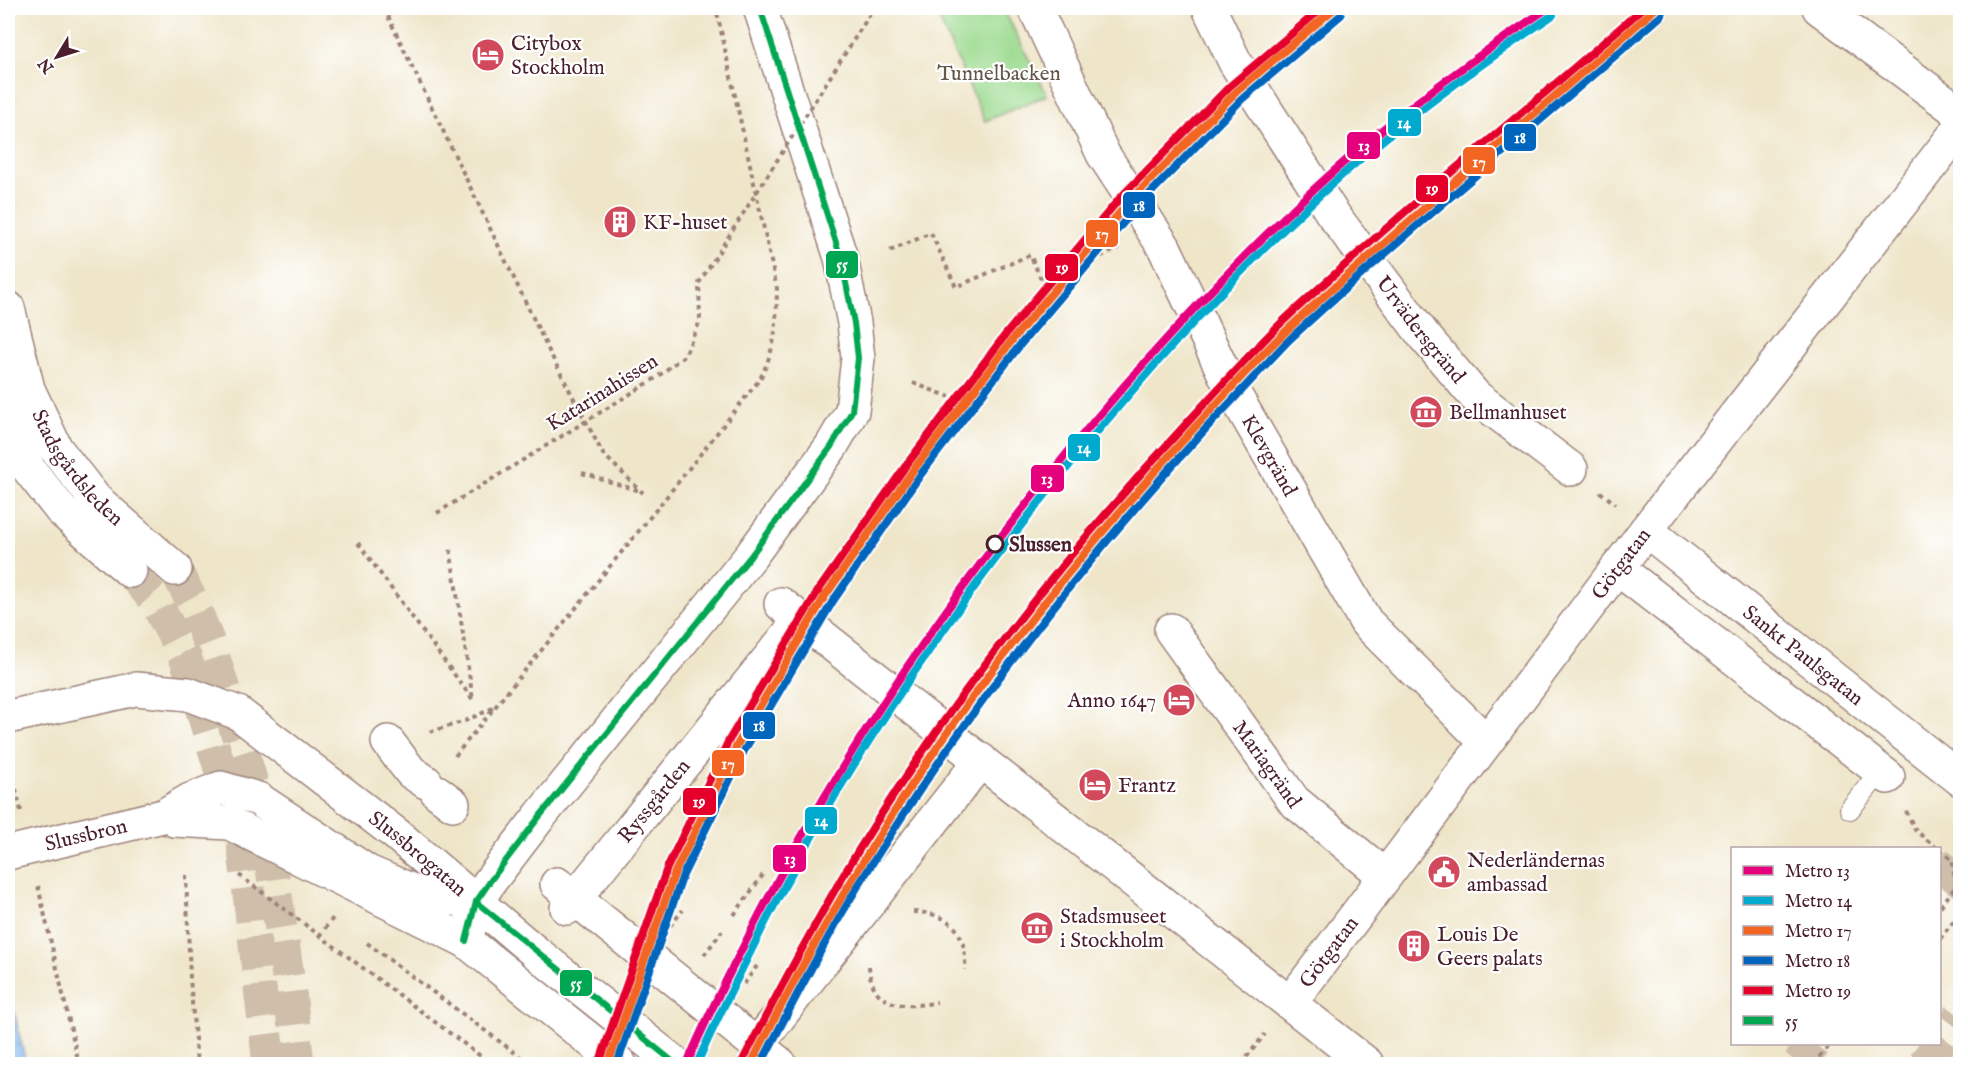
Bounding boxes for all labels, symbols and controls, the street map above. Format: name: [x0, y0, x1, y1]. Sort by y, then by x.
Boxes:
north arrow: [27, 27, 87, 87]
place label: Citybox Stockholm: [511, 31, 605, 82]
hotel icon: Citybox Stockholm: [470, 37, 506, 73]
text: N: [35, 53, 60, 77]
park label: Tunnelbacken: [937, 61, 1061, 88]
line badge: 14: [1387, 108, 1422, 137]
text: 14: [1397, 114, 1412, 134]
line badge: 18: [1503, 123, 1537, 152]
text: 18: [1514, 129, 1526, 149]
line badge: 13: [1346, 131, 1381, 160]
text: 13: [1358, 137, 1370, 157]
line badge: 17: [1462, 146, 1496, 175]
text: 17: [1472, 153, 1486, 173]
line badge: 19: [1415, 174, 1449, 203]
text: 19: [1426, 180, 1438, 200]
line badge: 18: [1122, 191, 1156, 219]
text: 18: [1133, 197, 1145, 217]
building icon: KF-huset: [602, 204, 638, 240]
place label: KF-huset: [643, 210, 727, 237]
line badge: 17: [1085, 219, 1119, 248]
text: 17: [1095, 225, 1109, 245]
line badge: 55: [825, 250, 859, 279]
line badge: 19: [1044, 253, 1079, 282]
text: 55: [836, 256, 848, 276]
text: 19: [1056, 259, 1068, 279]
street label: Urvädersgränd: [1369, 271, 1471, 390]
street label: Katarinahissen: [542, 348, 664, 438]
museum icon: Bellmanhuset: [1408, 394, 1444, 430]
place label: Bellmanhuset: [1449, 400, 1567, 427]
street label: Stadsgårdsleden: [24, 405, 128, 533]
street label: Klevgränd: [1234, 410, 1303, 503]
line badge: 14: [1067, 433, 1101, 462]
text: 14: [1077, 439, 1092, 459]
line badge: 13: [1030, 464, 1065, 493]
text: 13: [1041, 470, 1053, 490]
street label: Götgatan: [1586, 523, 1658, 606]
place label: Slussen: [1009, 532, 1072, 559]
marker: Slussen: [986, 535, 1004, 553]
street label: Sankt Paulsgatan: [1736, 600, 1869, 712]
hotel icon: Anno 1647: [1161, 682, 1197, 718]
place label: Anno 1647: [1066, 688, 1156, 715]
line badge: 18: [742, 711, 776, 740]
street label: Mariagränd: [1225, 716, 1307, 815]
text: 18: [753, 717, 765, 737]
line badge: 17: [711, 749, 745, 777]
street label: Ryssgården: [613, 754, 697, 849]
text: 17: [721, 755, 735, 775]
hotel icon: Frantz: [1077, 767, 1113, 803]
place label: Frantz: [1118, 773, 1176, 800]
line badge: 19: [682, 787, 717, 816]
text: 19: [693, 793, 705, 813]
street label: Slussbrogatan: [362, 806, 472, 903]
line badge: 14: [804, 806, 838, 835]
text: 14: [814, 812, 829, 832]
street label: Slussbron: [42, 813, 130, 859]
line badge: 13: [772, 844, 807, 873]
legend: [1731, 847, 1941, 1045]
place label: Nederländernas ambassad: [1467, 848, 1605, 899]
text: 13: [784, 850, 796, 870]
public building icon: Nederländernas ambassad: [1426, 854, 1462, 890]
text: Metro 13: [1785, 861, 1850, 884]
text: Metro 14: [1785, 891, 1852, 914]
place label: Stadsmuseet i Stockholm: [1060, 904, 1166, 955]
museum icon: Stadsmuseet i Stockholm: [1019, 910, 1055, 946]
street label: Götgatan: [1294, 911, 1365, 994]
text: Metro 17: [1785, 921, 1852, 944]
place label: Louis De Geers palats: [1437, 922, 1543, 973]
building icon: Louis De Geers palats: [1396, 928, 1432, 964]
text: Metro 18: [1785, 951, 1850, 974]
line badge: 55: [559, 969, 593, 997]
text: 55: [570, 975, 582, 995]
text: Metro 19: [1785, 981, 1851, 1004]
text: 55: [1785, 1011, 1799, 1034]

